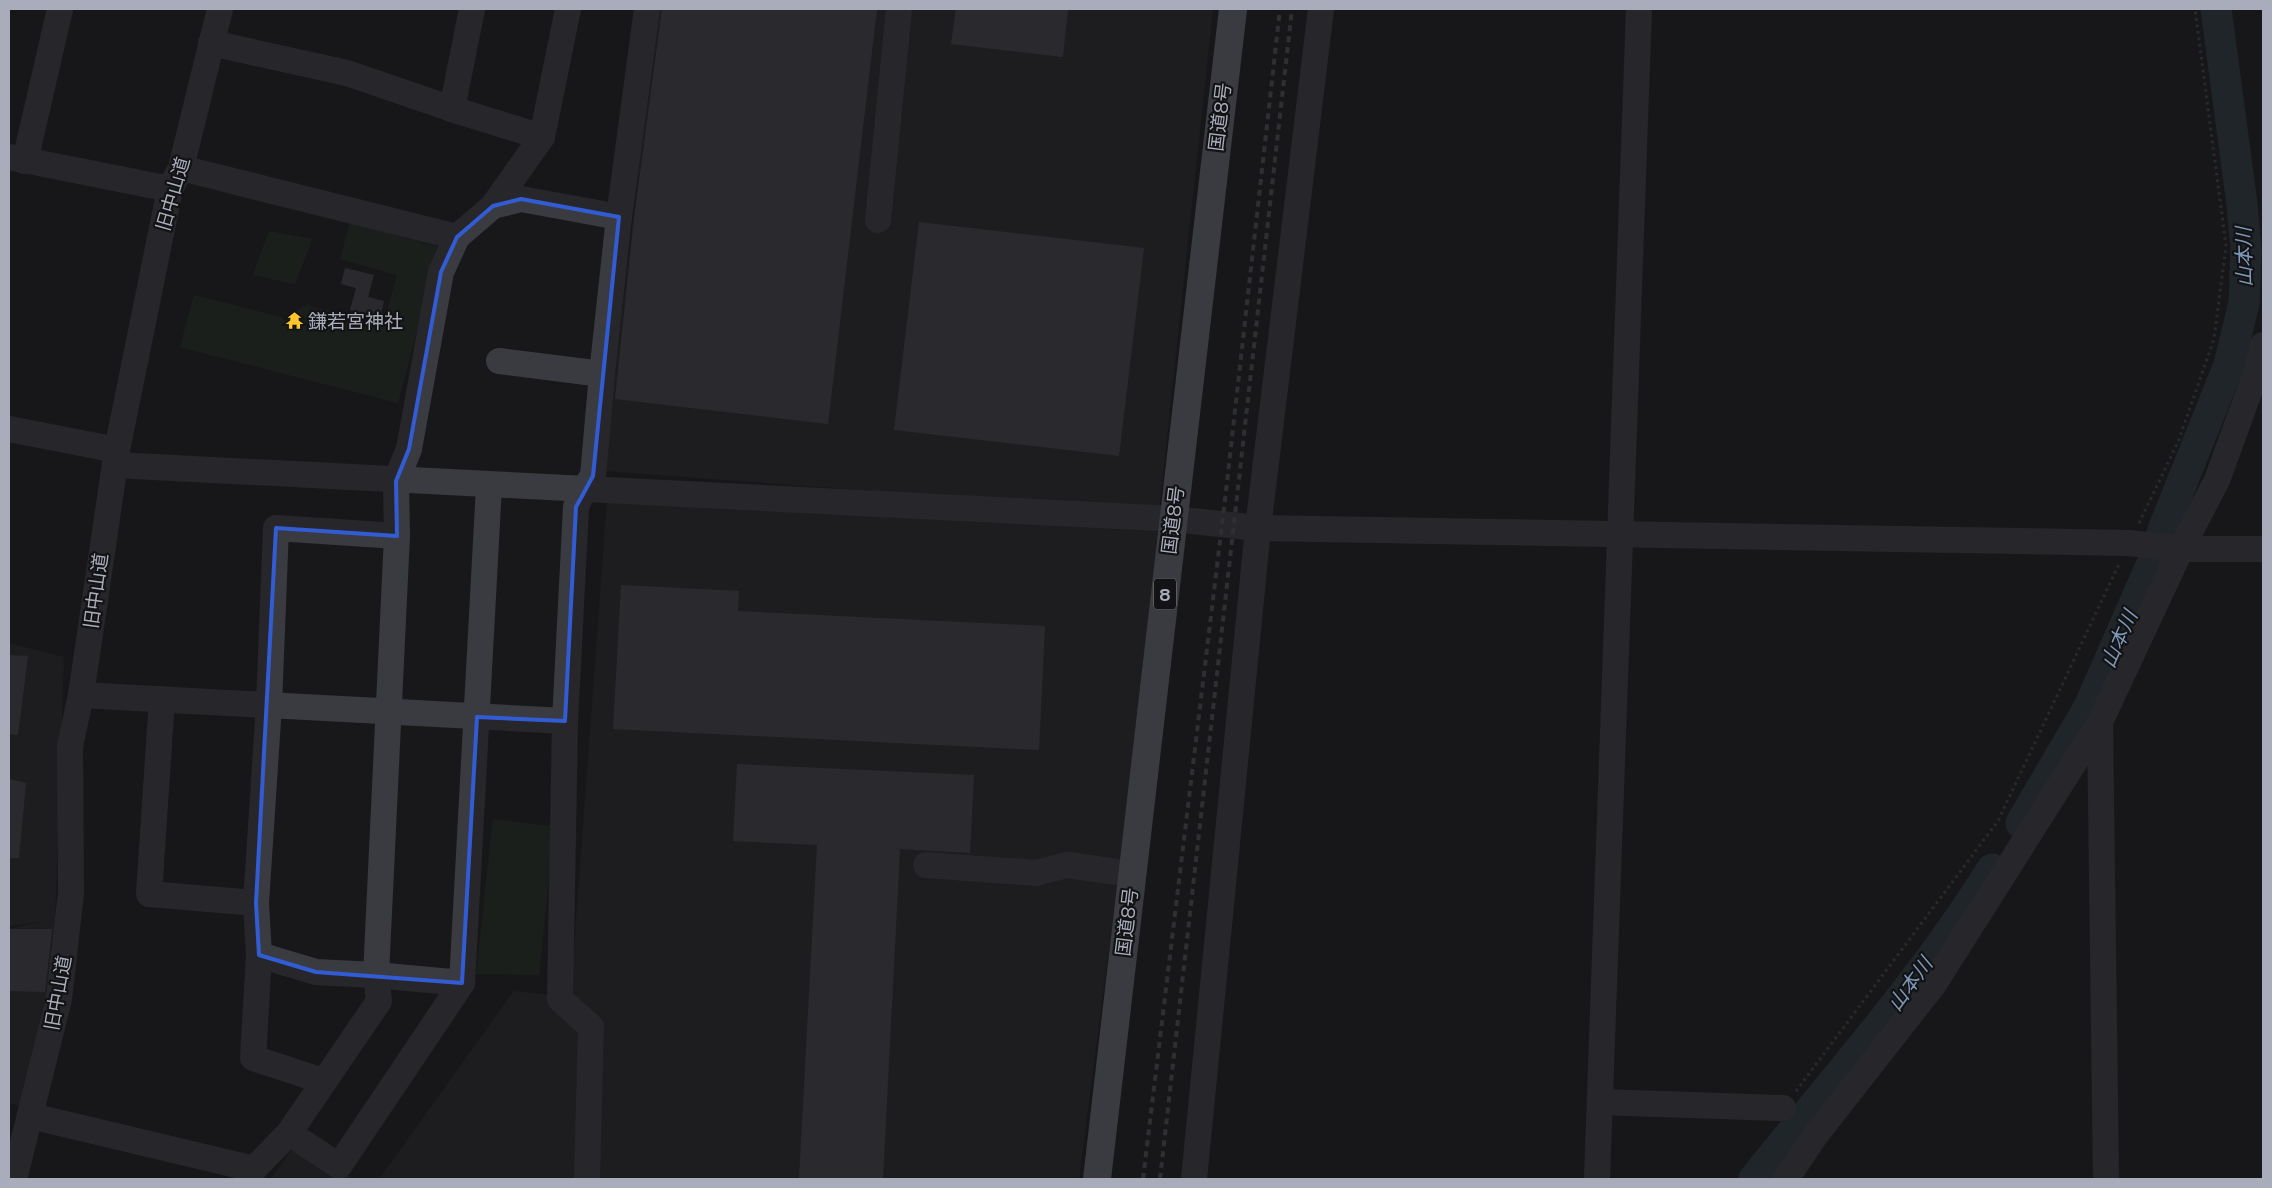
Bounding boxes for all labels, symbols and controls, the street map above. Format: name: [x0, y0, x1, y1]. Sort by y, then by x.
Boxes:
street label: 国道8号: [1203, 81, 1237, 153]
street label: 旧中山道: [151, 154, 195, 234]
water label: 山本川: [2230, 225, 2258, 287]
place label: 鎌若宮神社: [308, 309, 403, 334]
temple icon: 鎌若宮神社: [284, 311, 304, 331]
street label: 国道8号: [1156, 484, 1190, 556]
street label: 旧中山道: [78, 552, 114, 630]
road number: 8: [1154, 578, 1176, 610]
water label: 山本川: [2095, 604, 2144, 672]
street label: 国道8号: [1110, 886, 1144, 958]
water label: 山本川: [1882, 950, 1939, 1016]
street label: 旧中山道: [39, 953, 77, 1033]

